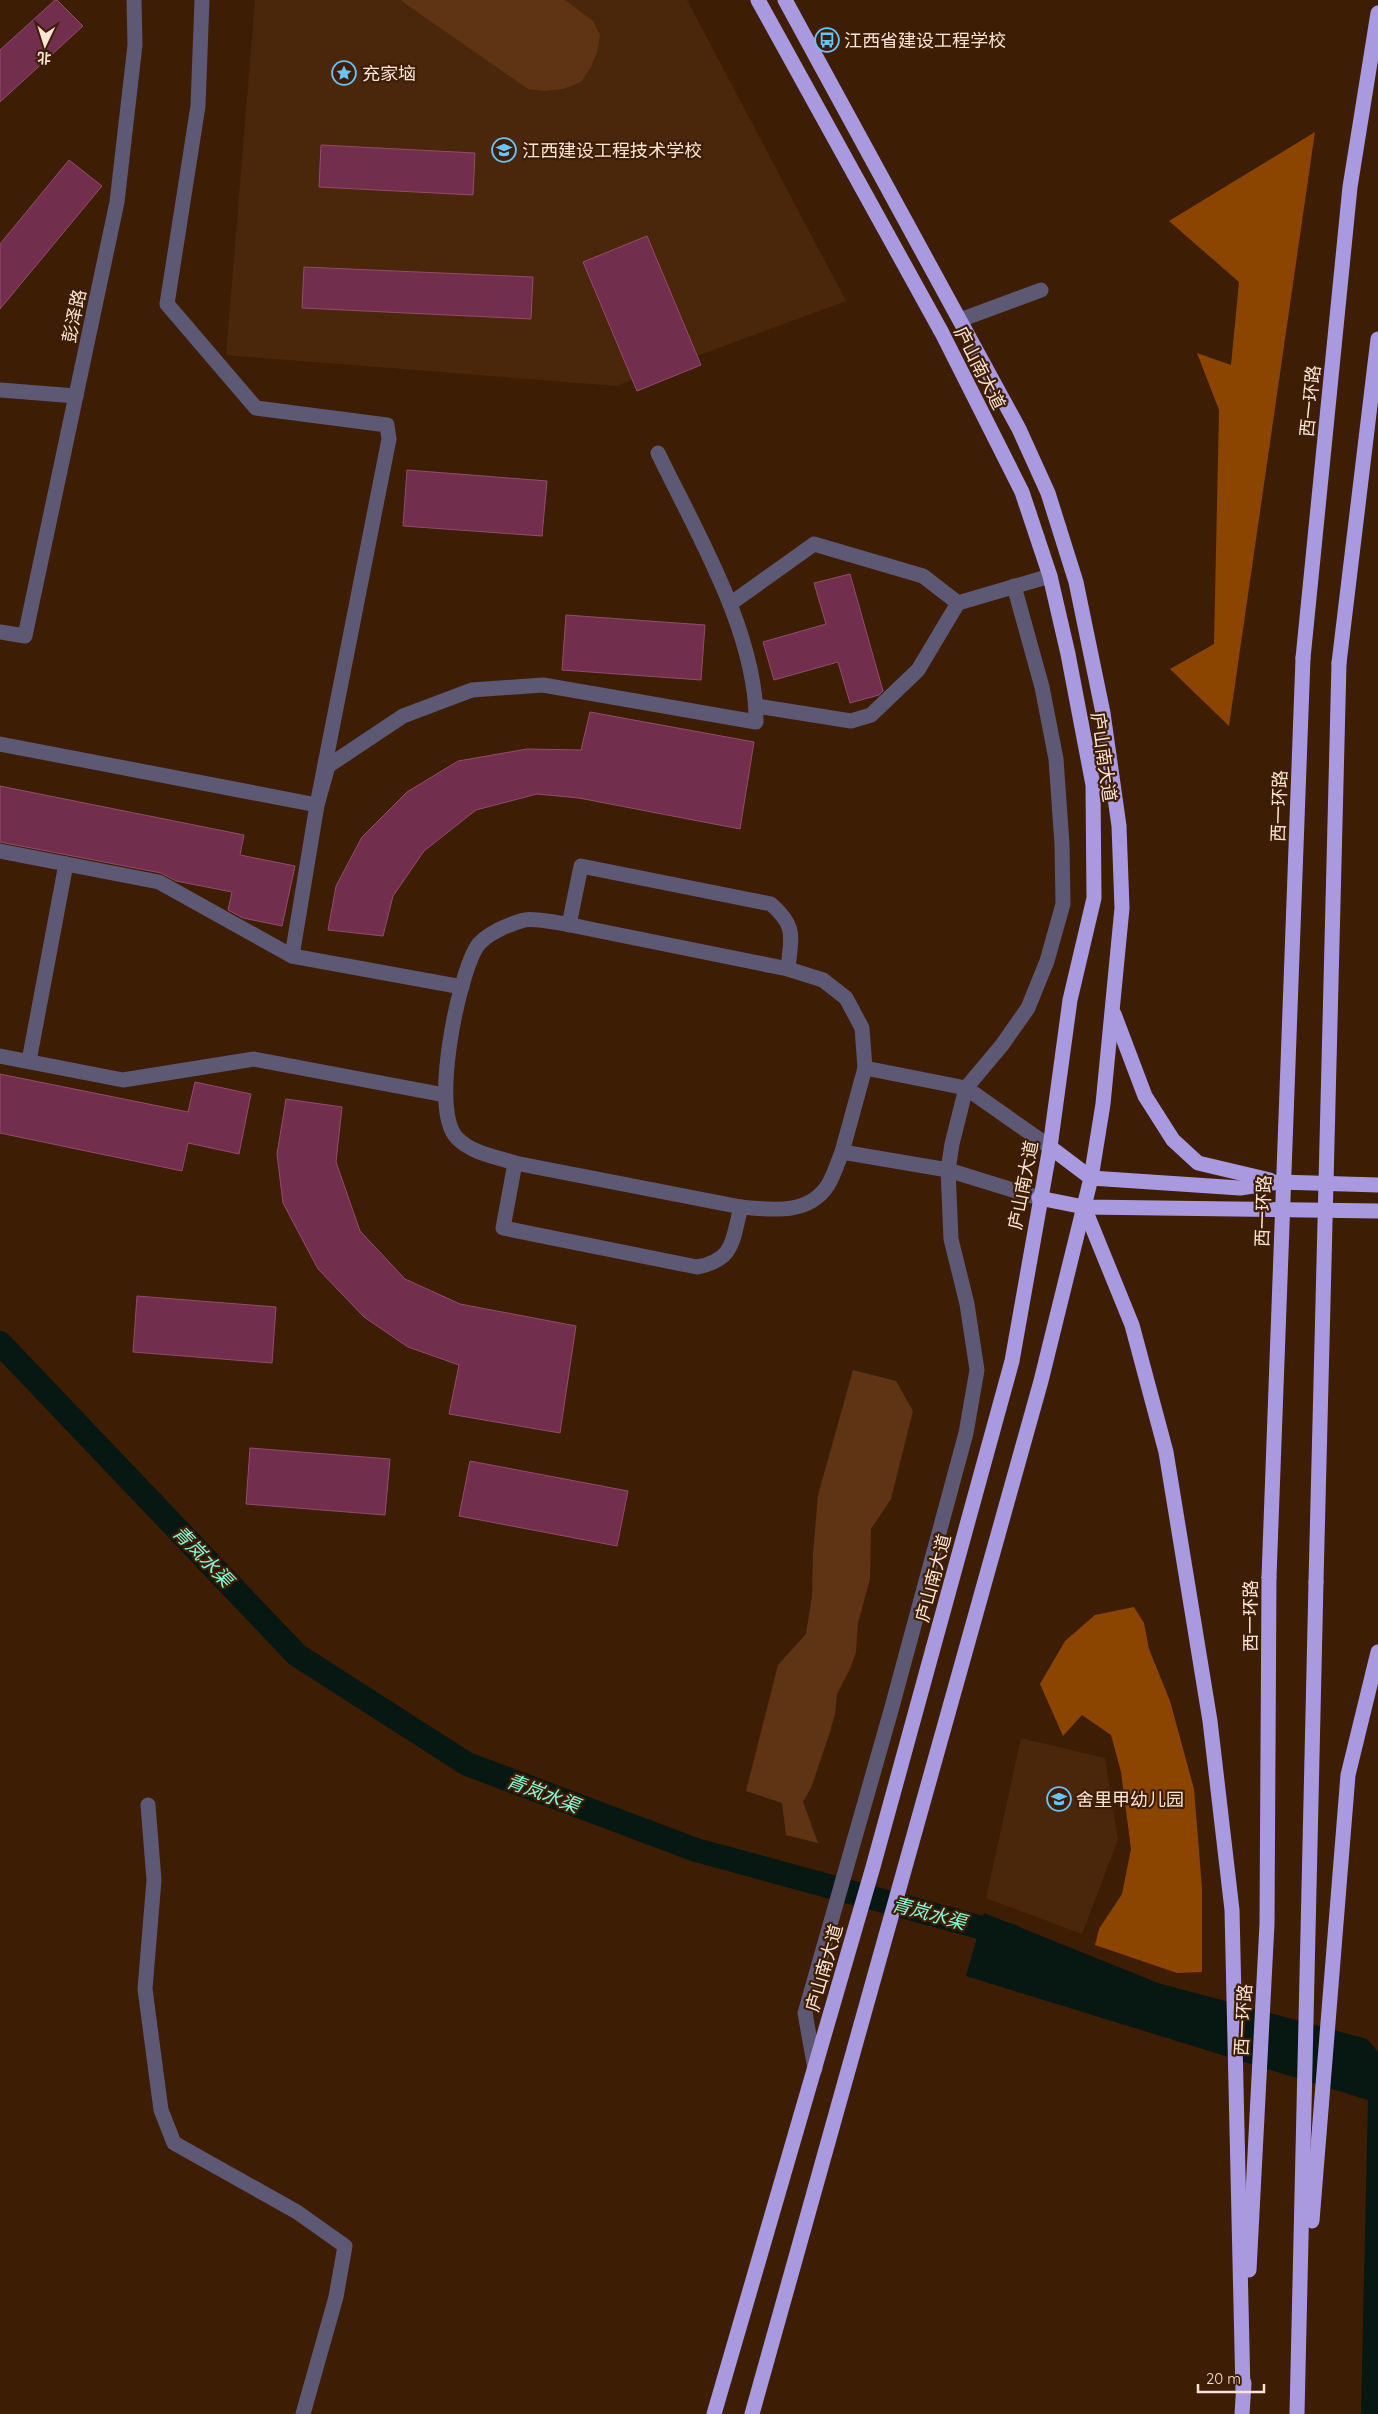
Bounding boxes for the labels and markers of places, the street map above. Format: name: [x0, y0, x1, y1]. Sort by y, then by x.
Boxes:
bus stop icon: 江西省建设工程学校: [814, 27, 840, 53]
place label: 江西省建设工程学校: [844, 29, 1006, 52]
place icon: 充家垴: [331, 60, 357, 86]
place label: 充家垴: [362, 62, 416, 85]
school or university icon: 江西建设工程技术学校: [491, 137, 517, 163]
place label: 江西建设工程技术学校: [522, 139, 702, 162]
school or university icon: 舍里甲幼儿园: [1046, 1786, 1072, 1812]
place label: 舍里甲幼儿园: [1076, 1788, 1184, 1811]

